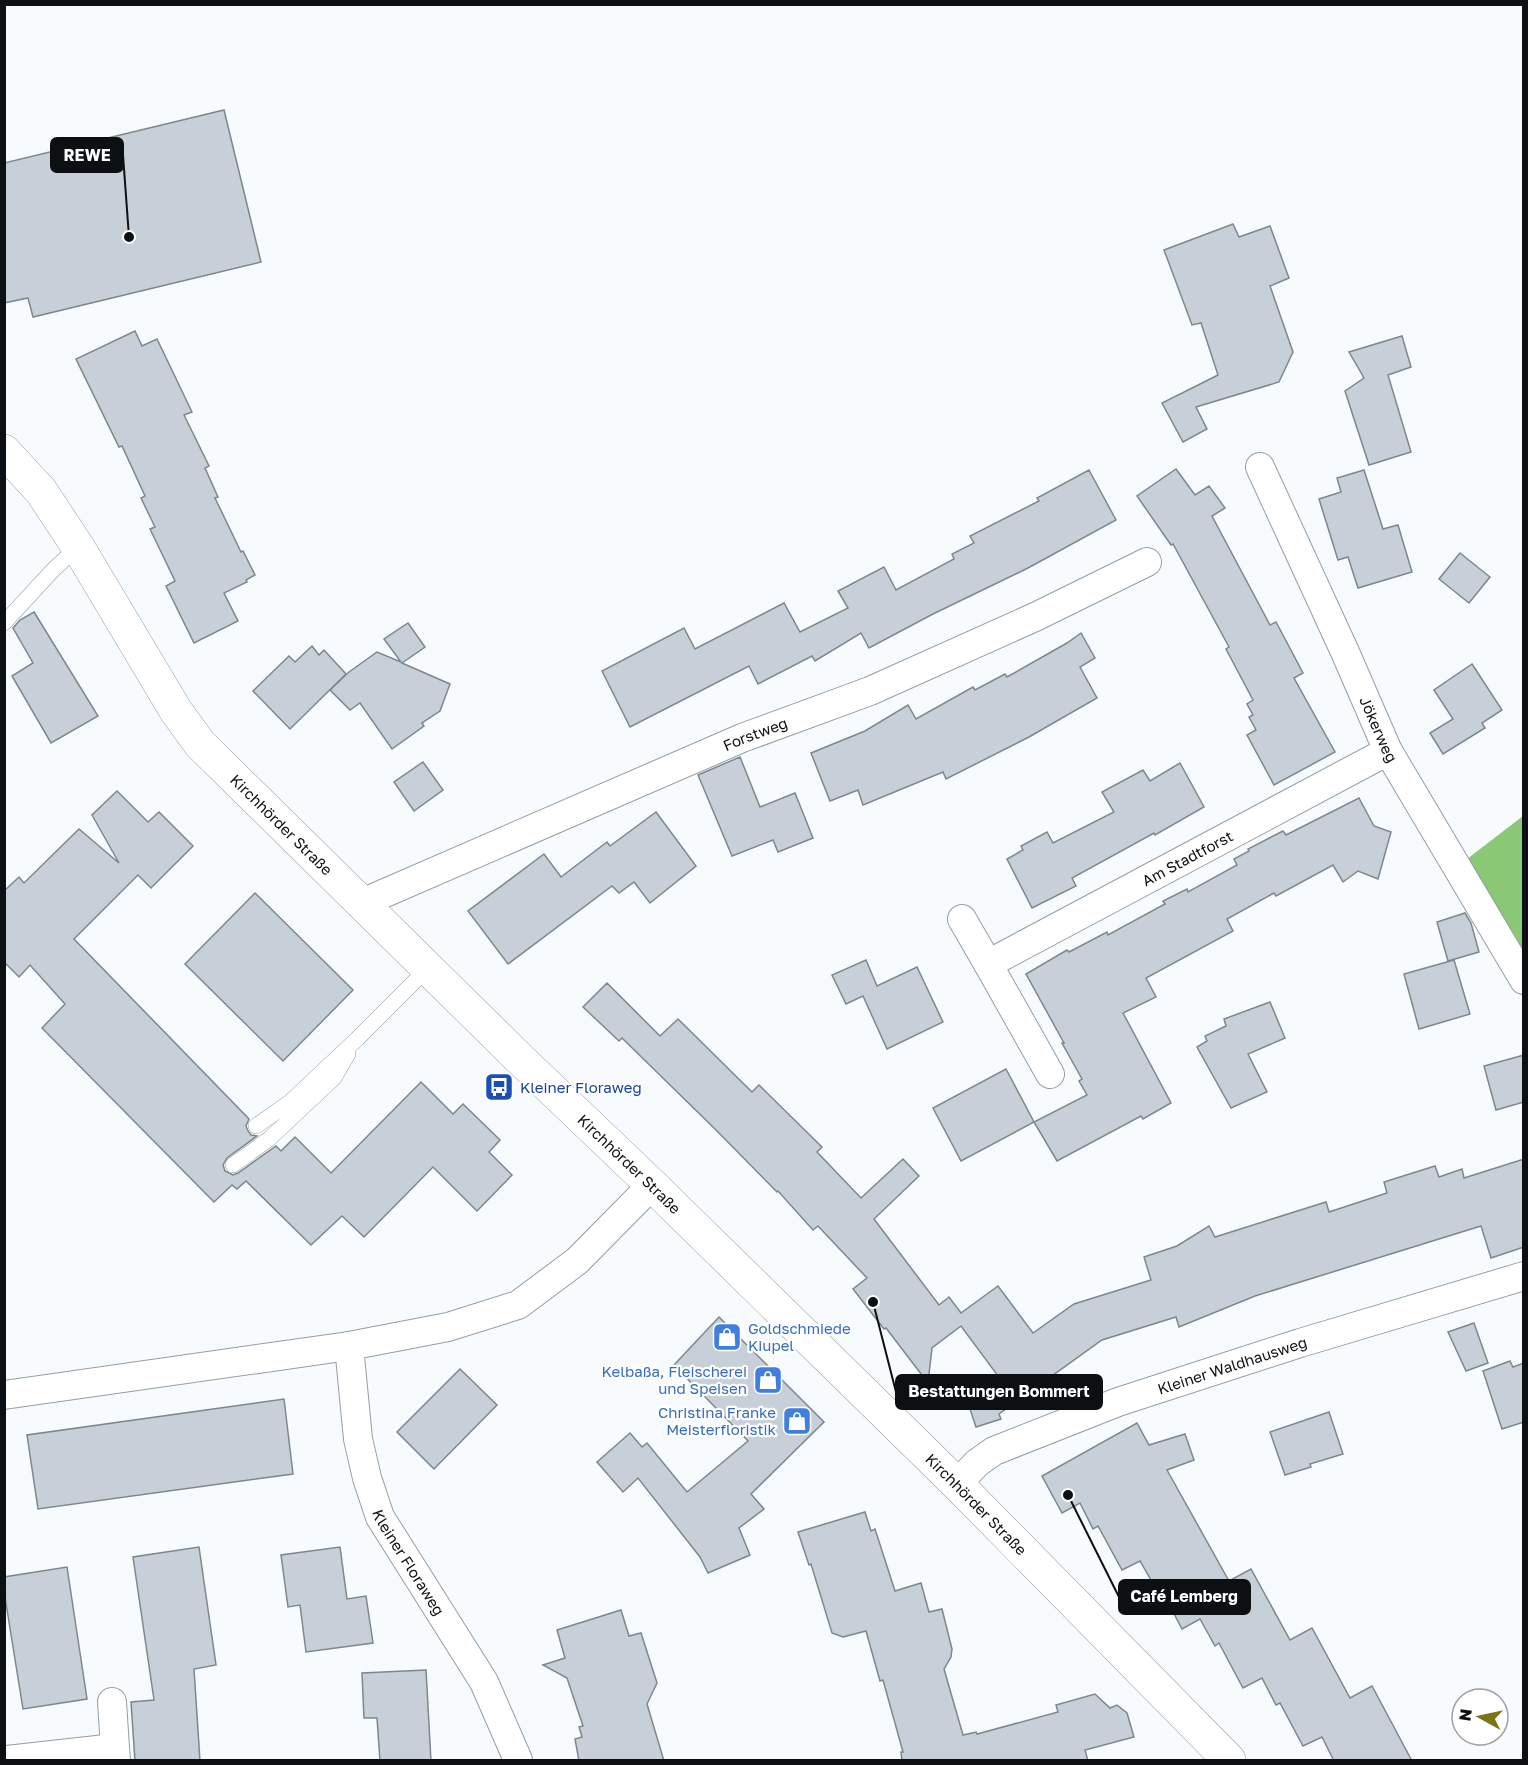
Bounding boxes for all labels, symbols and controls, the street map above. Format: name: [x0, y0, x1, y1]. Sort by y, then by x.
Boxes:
callout: REWE: [51, 138, 123, 172]
text: REWE: [63, 145, 111, 165]
street label: Jökerweg: [1356, 694, 1402, 766]
street label: Forstweg: [720, 713, 790, 754]
street label: Kirchhörder Straße: [227, 770, 337, 879]
street label: Am Stadtforst: [1139, 826, 1236, 889]
bus stop icon: Kleiner Floraweg: [483, 1071, 515, 1103]
place label: Kleiner Floraweg: [520, 1078, 642, 1096]
street label: Kirchhörder Straße: [574, 1110, 685, 1218]
place label: Goldschmiede Kiupel: [748, 1319, 851, 1354]
shop icon: Goldschmiede Kiupel: [711, 1321, 743, 1353]
street label: Kleiner Waldhausweg: [1155, 1332, 1309, 1398]
place label: Kelbaßa, Fleischerei und Speisen: [602, 1362, 747, 1397]
shop icon: Kelbaßa, Fleischerei und Speisen: [752, 1364, 784, 1396]
callout: Bestattungen Bommert: [896, 1375, 1102, 1409]
text: Bestattungen Bommert: [908, 1381, 1090, 1401]
place label: Christina Franke Meisterfloristik: [658, 1403, 777, 1438]
shop icon: Christina Franke Meisterfloristik: [781, 1405, 813, 1437]
street label: Kirchhörder Straße: [922, 1450, 1031, 1559]
street label: Kleiner Floraweg: [369, 1507, 449, 1618]
callout: Café Lemberg: [1119, 1580, 1250, 1614]
text: Café Lemberg: [1130, 1586, 1238, 1606]
north arrow: [1450, 1687, 1510, 1747]
text: N: [1454, 1707, 1476, 1722]

